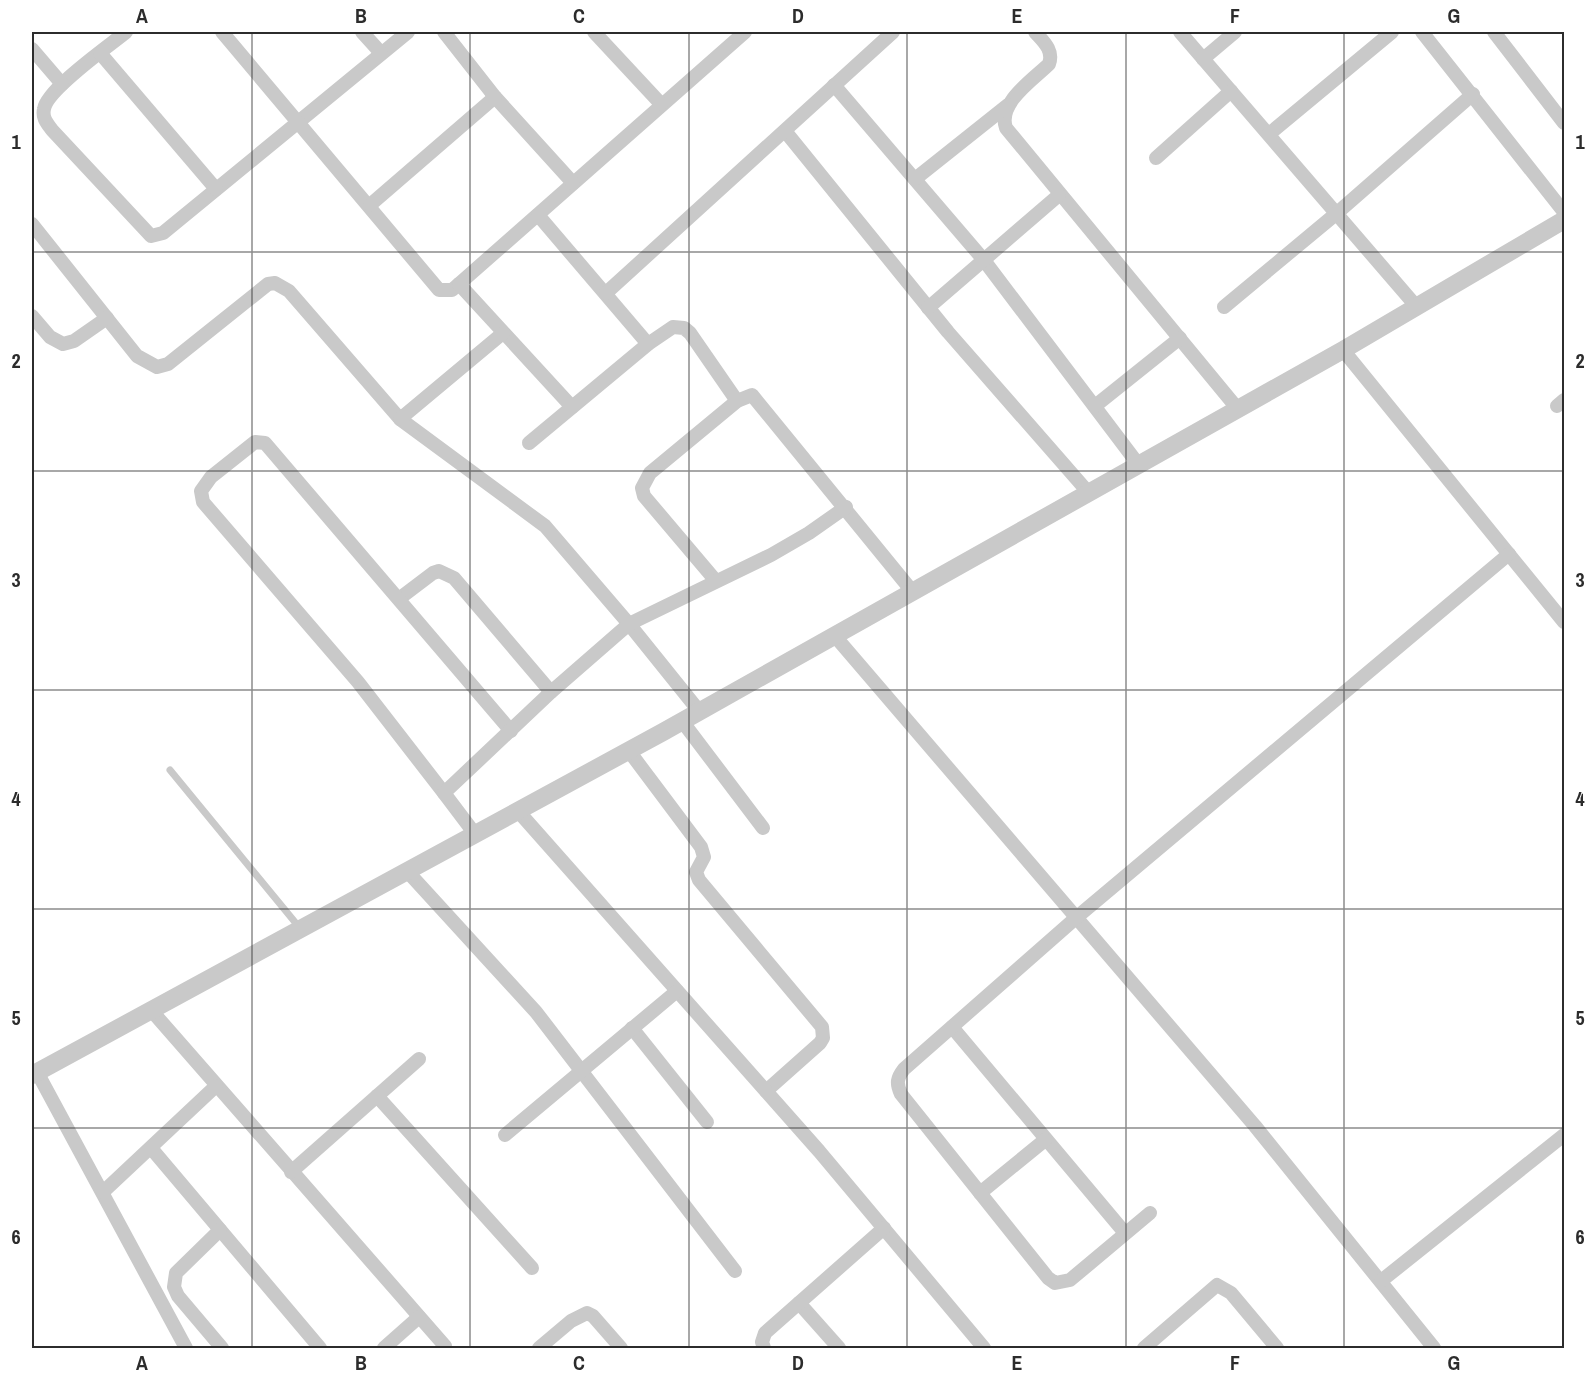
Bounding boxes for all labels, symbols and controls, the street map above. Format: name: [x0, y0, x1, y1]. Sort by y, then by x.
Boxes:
text: A: [136, 2, 148, 29]
text: B: [355, 2, 367, 29]
text: C: [573, 2, 585, 29]
text: D: [792, 2, 804, 29]
text: E: [1012, 2, 1023, 29]
text: F: [1230, 2, 1240, 29]
text: G: [1448, 2, 1460, 29]
text: 1: [11, 128, 21, 155]
text: 1: [1575, 128, 1585, 155]
text: 2: [11, 347, 21, 374]
text: 2: [1575, 347, 1585, 374]
text: 3: [11, 566, 21, 593]
text: 3: [1575, 566, 1585, 593]
text: 4: [11, 785, 21, 812]
text: 4: [1575, 785, 1585, 812]
text: 5: [11, 1004, 21, 1031]
text: 5: [1575, 1004, 1585, 1031]
text: 6: [11, 1223, 21, 1250]
text: 6: [1575, 1223, 1585, 1250]
text: A: [136, 1349, 148, 1376]
text: B: [355, 1349, 367, 1376]
text: C: [573, 1349, 585, 1376]
text: D: [792, 1349, 804, 1376]
text: E: [1012, 1349, 1023, 1376]
text: F: [1230, 1349, 1240, 1376]
text: G: [1448, 1349, 1460, 1376]

